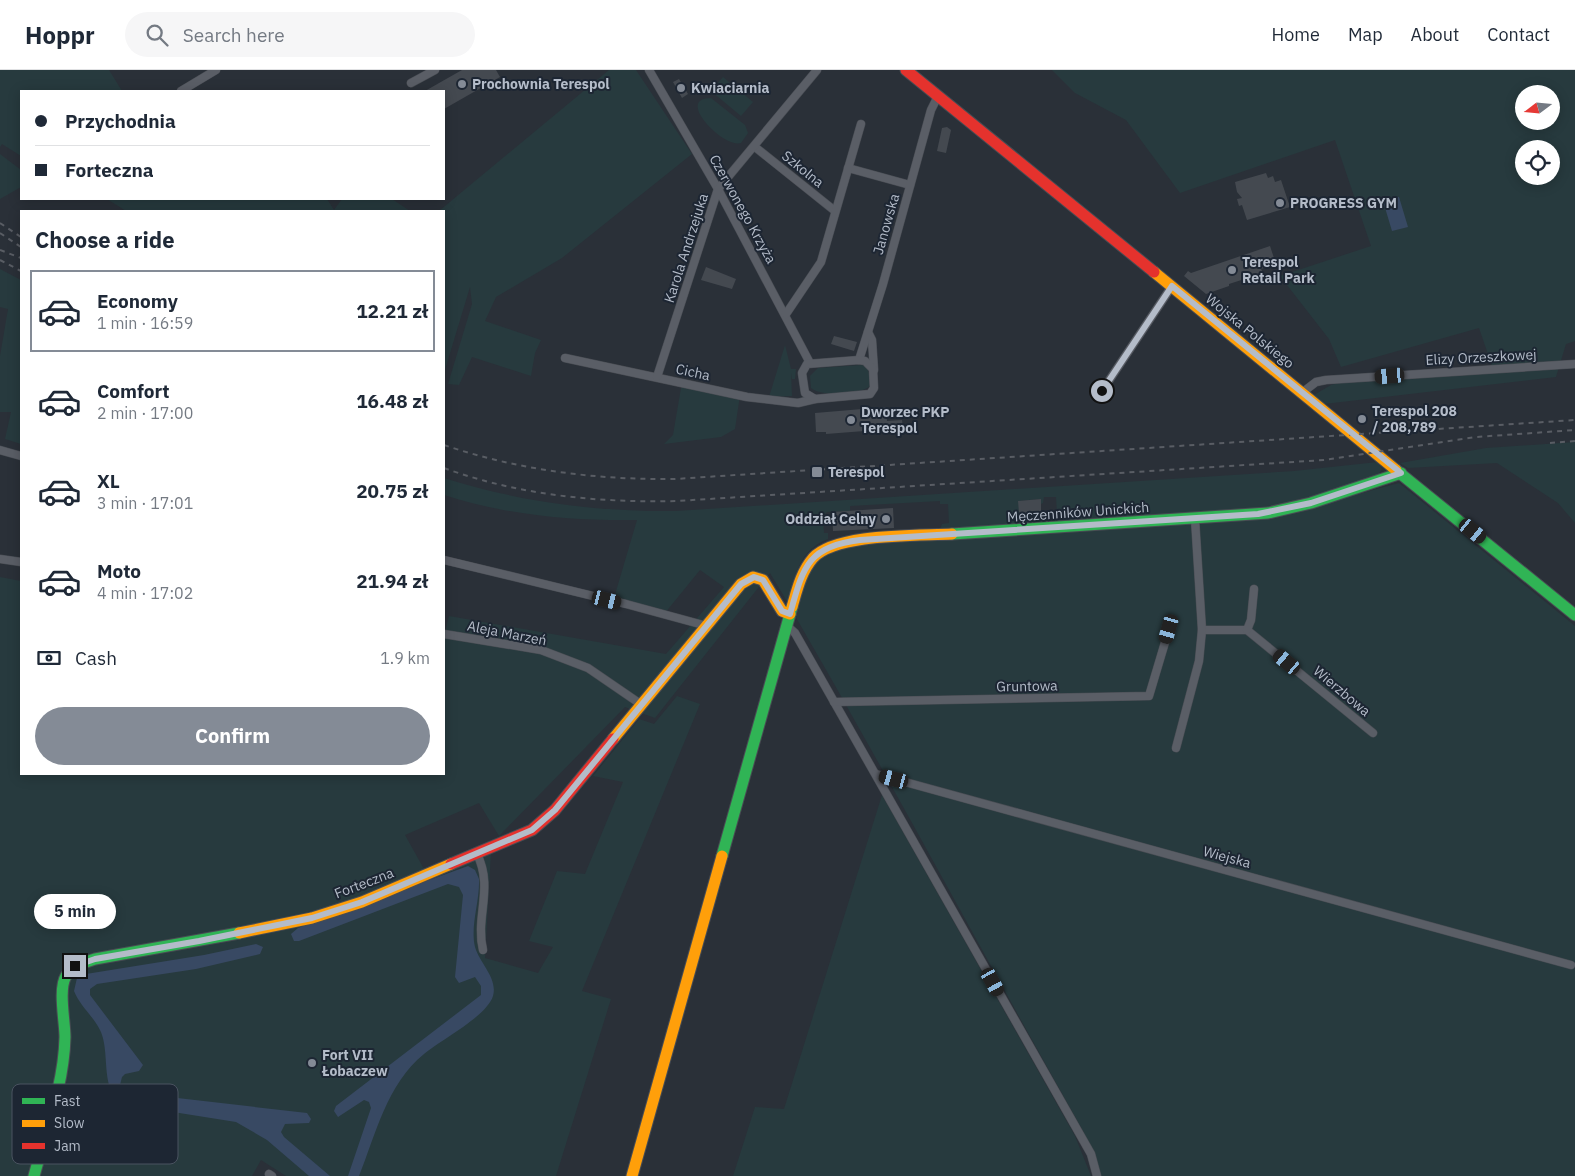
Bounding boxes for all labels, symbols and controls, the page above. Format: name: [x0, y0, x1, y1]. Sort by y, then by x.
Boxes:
search box: [125, 12, 475, 57]
text: Hoppr: [25, 19, 95, 51]
icon: search: [143, 21, 171, 49]
text: Search here: [183, 23, 285, 47]
text: Home: [1272, 23, 1320, 46]
text: Map: [1348, 23, 1383, 46]
text: About: [1411, 23, 1459, 46]
text: Contact: [1487, 23, 1550, 46]
place label: Prochownia Terespol: [472, 75, 610, 93]
marker: Prochownia Terespol: [456, 78, 468, 90]
place label: Kwiaciarnia: [691, 79, 769, 97]
marker: Kwiaciarnia: [675, 82, 687, 94]
north arrow: [1515, 85, 1560, 130]
map controls: [1515, 85, 1560, 185]
text: Przychodnia: [65, 109, 176, 133]
button: locate: [1515, 140, 1560, 185]
street label: Szkolna: [778, 147, 828, 192]
street label: Czerwonego Krzyża: [706, 151, 781, 267]
text: Forteczna: [65, 158, 154, 182]
street label: Karola Andrzejuka: [660, 190, 712, 305]
street label: Janowska: [869, 191, 903, 257]
place label: PROGRESS GYM: [1290, 194, 1397, 212]
marker: PROGRESS GYM: [1274, 197, 1286, 209]
text: Choose a ride: [35, 225, 175, 254]
place label: Terespol Retail Park: [1242, 253, 1316, 287]
marker: Terespol Retail Park: [1226, 264, 1238, 276]
icon: car: [37, 289, 82, 334]
text: Economy: [97, 289, 178, 313]
street label: Wojska Polskiego: [1202, 290, 1298, 372]
text: 12.21 zł: [356, 299, 428, 323]
text: 1 min · 16:59: [97, 313, 193, 333]
street label: Elizy Orzeszkowej: [1425, 345, 1537, 369]
street label: Cicha: [674, 360, 712, 385]
car: [1374, 367, 1405, 385]
icon: car: [37, 379, 82, 424]
text: Comfort: [97, 379, 170, 403]
route start: [1091, 380, 1113, 402]
text: 16.48 zł: [356, 389, 428, 413]
place label: Terespol 208 / 208,789: [1372, 402, 1457, 436]
text: 2 min · 17:00: [97, 403, 193, 423]
place label: Dworzec PKP Terespol: [861, 403, 950, 437]
marker: Terespol 208 / 208,789: [1356, 413, 1368, 425]
marker: Dworzec PKP Terespol: [845, 414, 857, 426]
place label: Terespol: [828, 463, 884, 481]
marker: Terespol: [810, 465, 824, 479]
icon: car: [37, 469, 82, 514]
text: XL: [97, 469, 120, 493]
text: 20.75 zł: [356, 479, 428, 503]
text: 3 min · 17:01: [97, 493, 193, 513]
street label: Męczenników Unickich: [1006, 498, 1150, 526]
place label: Oddział Celny: [785, 510, 877, 528]
marker: Oddział Celny: [880, 513, 892, 525]
car: [1456, 516, 1489, 546]
icon: car: [37, 559, 82, 604]
text: Moto: [97, 559, 141, 583]
text: 21.94 zł: [356, 569, 428, 593]
text: 4 min · 17:02: [97, 583, 193, 603]
car: [590, 589, 623, 611]
car: [1157, 613, 1180, 645]
street label: Aleja Marzeń: [466, 616, 548, 650]
icon: cash: [35, 644, 63, 672]
text: Cash: [75, 646, 117, 670]
car: [1270, 647, 1303, 677]
text: 1.9 km: [380, 648, 430, 668]
street label: Wierzbowa: [1310, 662, 1375, 720]
street label: Gruntowa: [996, 676, 1058, 696]
button: Confirm: [35, 707, 430, 765]
car: [877, 768, 910, 790]
street label: Wiejska: [1201, 842, 1253, 872]
street label: Forteczna: [332, 863, 397, 903]
callout: 5 min: [34, 894, 116, 928]
text: 5 min: [54, 901, 96, 921]
route end: [64, 955, 86, 977]
car: [979, 965, 1006, 999]
place label: Fort VII Łobaczew: [321, 1046, 388, 1080]
marker: Fort VII Łobaczew: [306, 1057, 318, 1069]
legend: [12, 1084, 178, 1164]
text: Fast: [54, 1092, 80, 1110]
text: Slow: [54, 1114, 85, 1132]
text: Jam: [54, 1137, 81, 1155]

